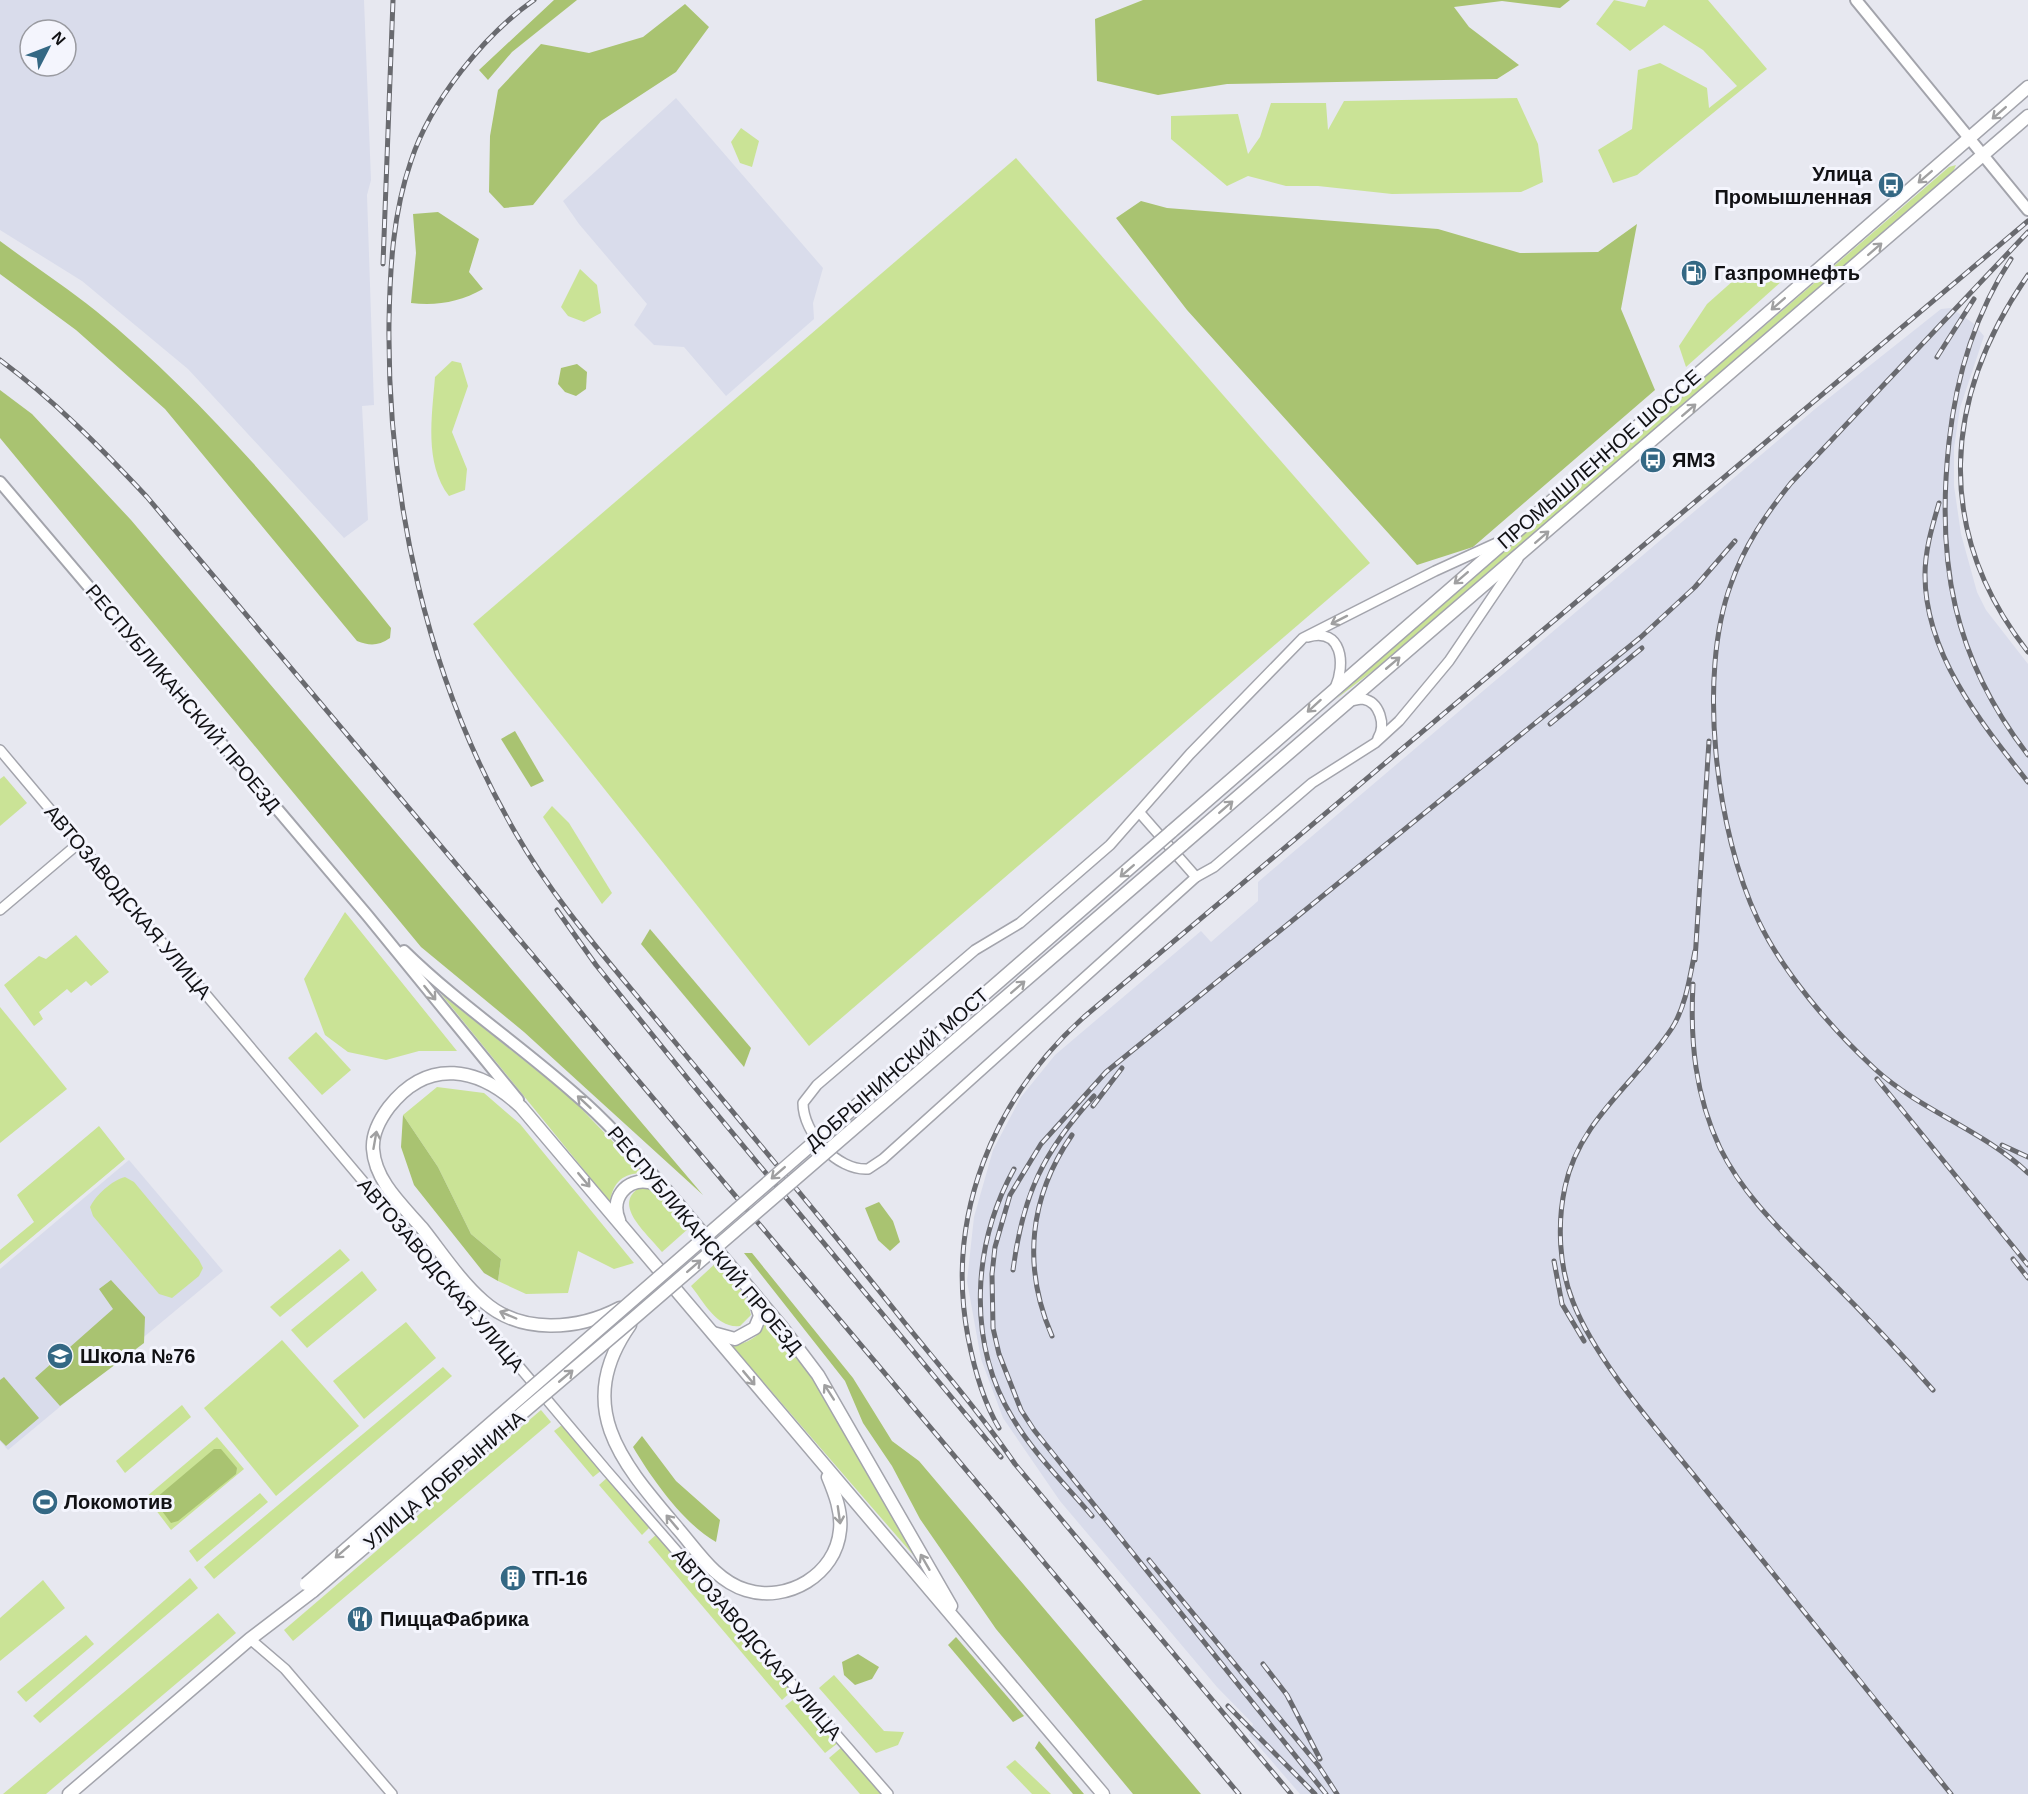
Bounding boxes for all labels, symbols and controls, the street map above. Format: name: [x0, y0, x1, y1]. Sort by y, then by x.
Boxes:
north arrow: [18, 18, 78, 78]
text: N: [49, 28, 69, 48]
one-way arrow: [1992, 106, 2007, 120]
place label: Улица Промышленная: [1714, 163, 1873, 208]
bus stop icon: Улица Промышленная: [1876, 170, 1906, 200]
one-way arrow: [1918, 170, 1933, 184]
one-way arrow: [1867, 242, 1882, 256]
fuel station icon: Газпромнефть: [1679, 258, 1709, 288]
place label: Газпромнефть: [1714, 262, 1860, 284]
one-way arrow: [1771, 297, 1786, 311]
street label: ПРОМЫШЛЕННОЕ ШОССЕ: [1493, 365, 1705, 553]
one-way arrow: [1681, 403, 1696, 417]
bus stop icon: ЯМЗ: [1638, 445, 1668, 475]
place label: ЯМЗ: [1672, 449, 1716, 471]
one-way arrow: [1534, 530, 1549, 544]
one-way arrow: [1454, 571, 1469, 585]
street label: РЕСПУБЛИКАНСКИЙ ПРОЕЗД: [81, 579, 286, 816]
one-way arrow: [1331, 614, 1348, 626]
one-way arrow: [1385, 656, 1400, 670]
one-way arrow: [1307, 699, 1322, 713]
one-way arrow: [1218, 800, 1233, 814]
street label: АВТОЗАВОДСКАЯ УЛИЦА: [40, 801, 216, 1004]
one-way arrow: [1120, 864, 1135, 878]
one-way arrow: [1010, 980, 1025, 994]
street label: ДОБРЫНИНСКИЙ МОСТ: [800, 983, 993, 1154]
one-way arrow: [424, 985, 437, 1001]
one-way arrow: [577, 1095, 592, 1109]
street label: РЕСПУБЛИКАНСКИЙ ПРОЕЗД: [603, 1121, 808, 1358]
one-way arrow: [369, 1130, 380, 1150]
one-way arrow: [770, 1166, 785, 1180]
one-way arrow: [578, 1172, 591, 1188]
street label: АВТОЗАВОДСКАЯ УЛИЦА: [353, 1174, 529, 1377]
one-way arrow: [687, 1259, 702, 1273]
one-way arrow: [499, 1309, 517, 1320]
school or university icon: Школа №76: [45, 1341, 75, 1371]
place label: Школа №76: [80, 1345, 196, 1367]
one-way arrow: [558, 1370, 574, 1383]
one-way arrow: [743, 1370, 756, 1386]
one-way arrow: [822, 1384, 834, 1401]
street label: УЛИЦА ДОБРЫНИНА: [359, 1406, 529, 1554]
sports icon: Локомотив: [30, 1487, 60, 1517]
place label: Локомотив: [64, 1491, 173, 1513]
one-way arrow: [833, 1504, 844, 1524]
one-way arrow: [665, 1515, 679, 1530]
street label: АВТОЗАВОДСКАЯ УЛИЦА: [668, 1544, 846, 1745]
one-way arrow: [335, 1545, 350, 1559]
one-way arrow: [919, 1553, 930, 1571]
building icon: ТП-16: [498, 1563, 528, 1593]
place label: ТП-16: [532, 1567, 588, 1589]
restaurant icon: ПиццаФабрика: [345, 1604, 375, 1634]
place label: ПиццаФабрика: [380, 1608, 530, 1630]

